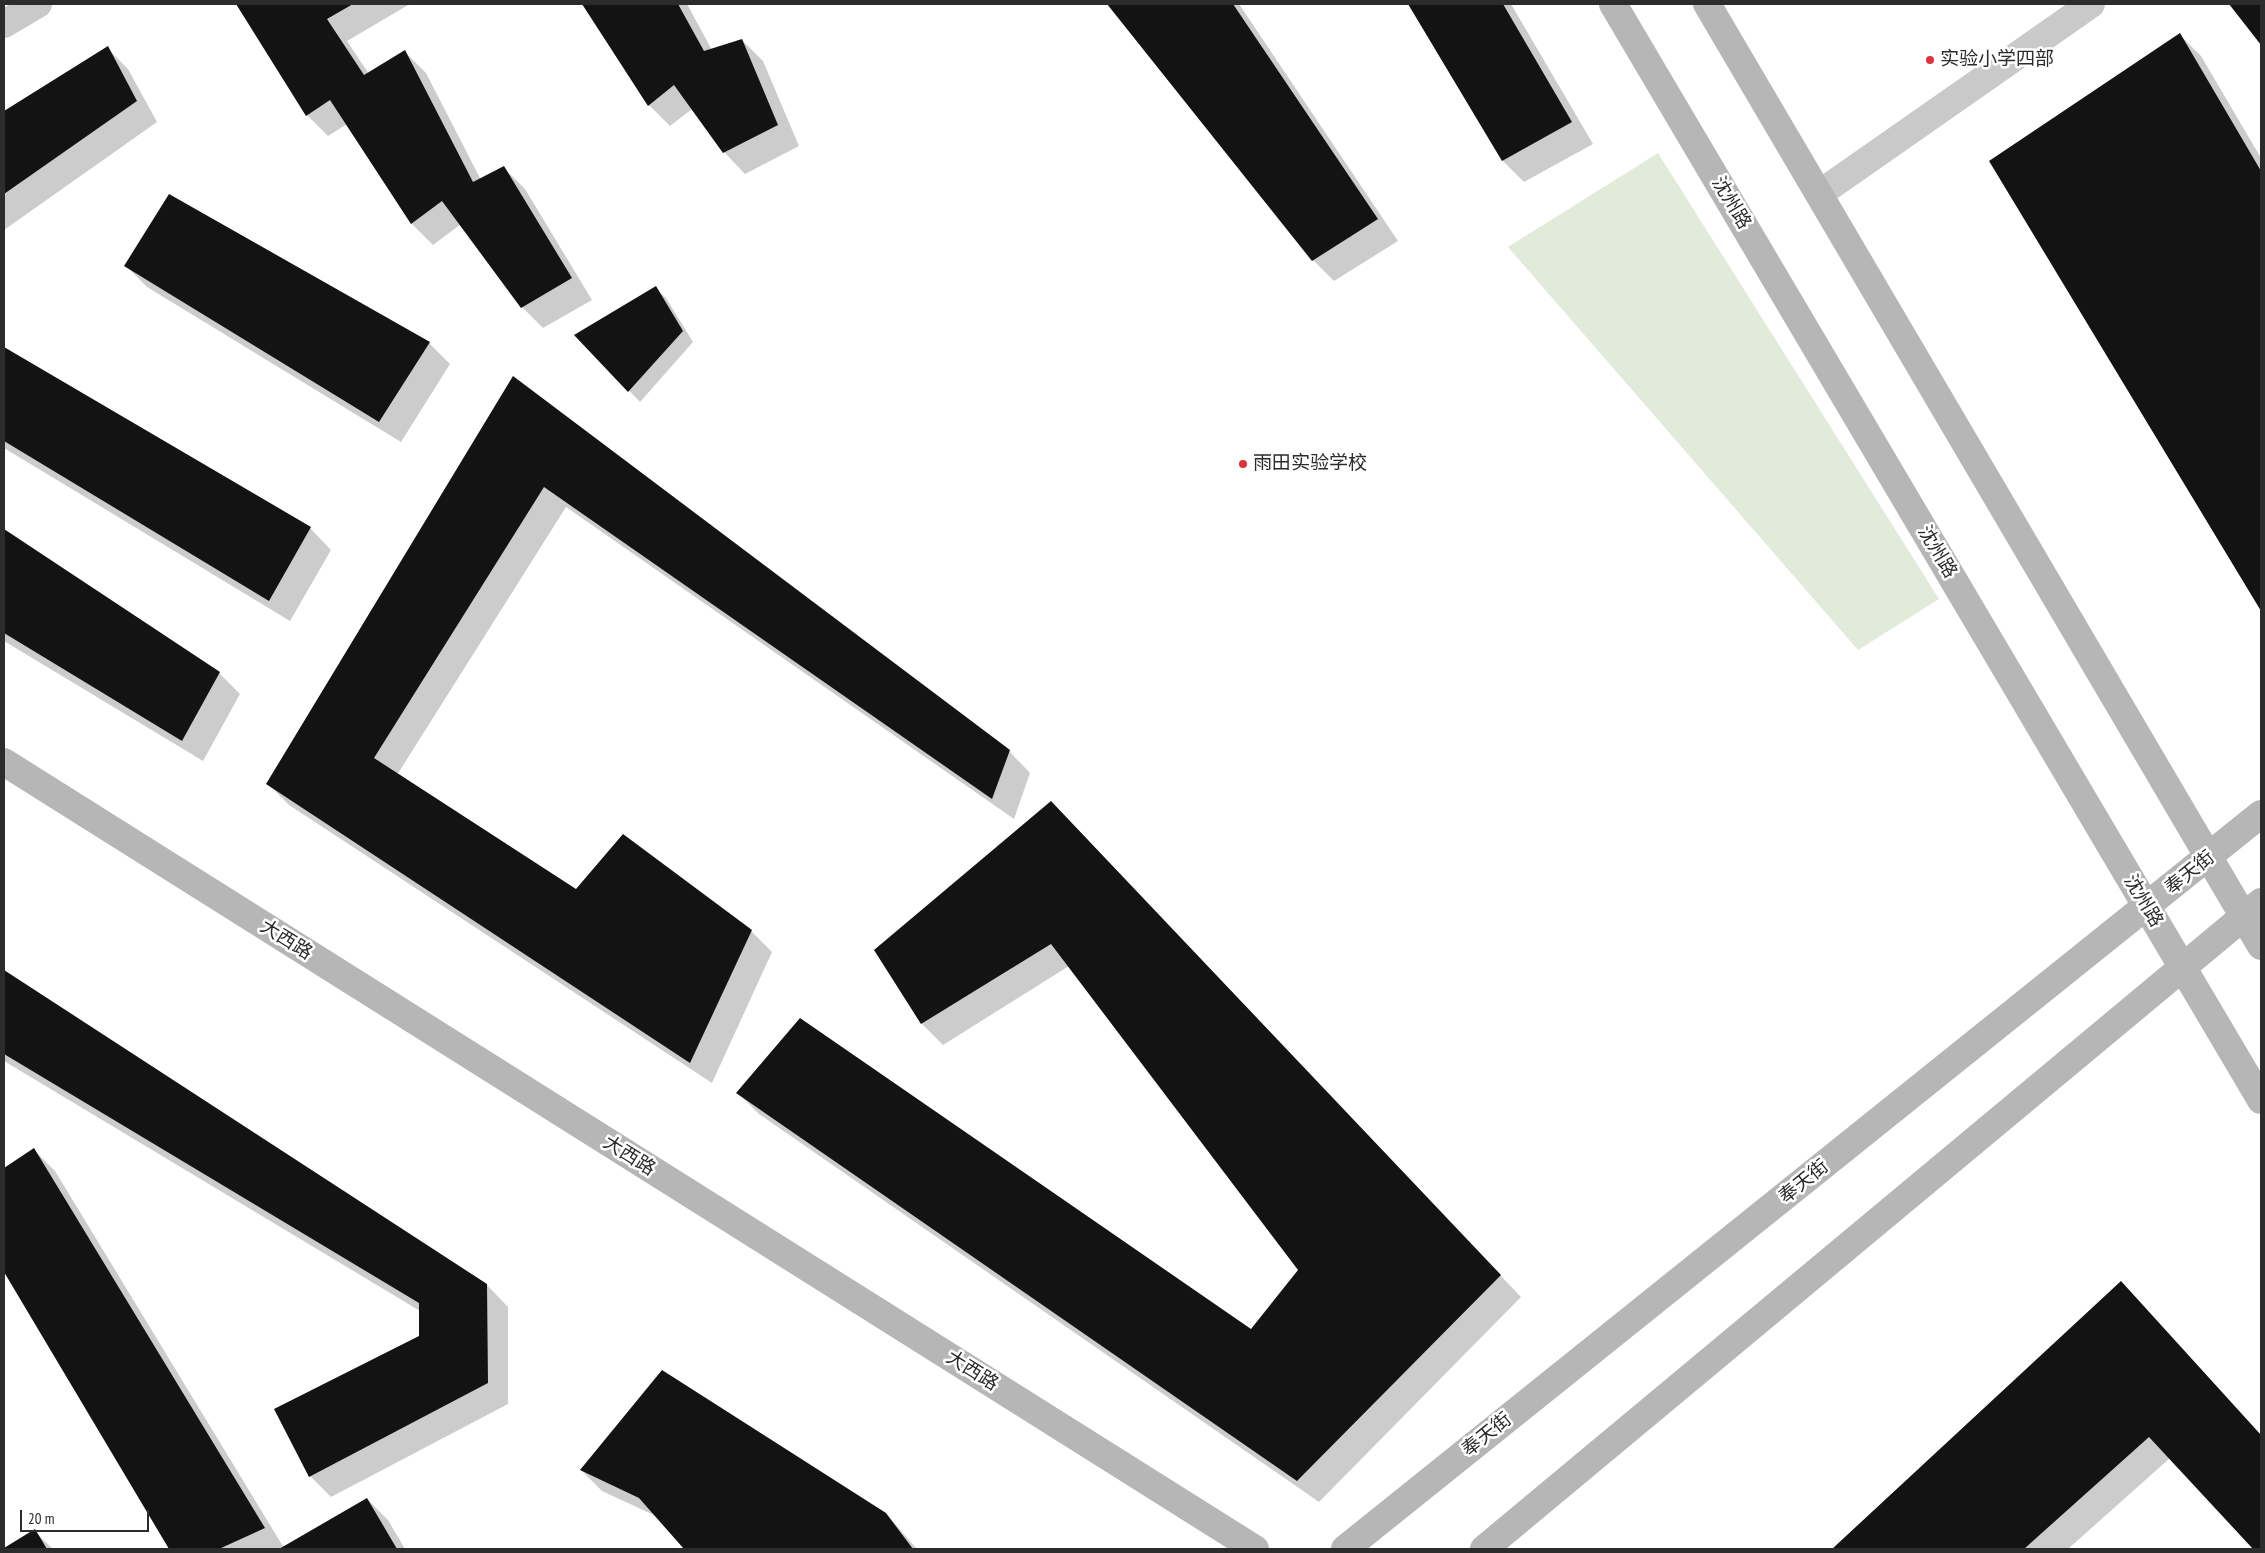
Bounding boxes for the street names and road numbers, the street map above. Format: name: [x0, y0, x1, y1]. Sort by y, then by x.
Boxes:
street label: 沈州路: [1707, 173, 1755, 233]
street label: 沈州路: [1913, 522, 1961, 582]
street label: 奉天街: [2161, 846, 2219, 900]
street label: 沈州路: [2119, 871, 2167, 931]
street label: 大西路: [256, 915, 316, 965]
street label: 大西路: [599, 1131, 659, 1181]
street label: 奉天街: [1775, 1155, 1833, 1209]
street label: 大西路: [942, 1346, 1002, 1396]
street label: 奉天街: [1458, 1408, 1516, 1462]

